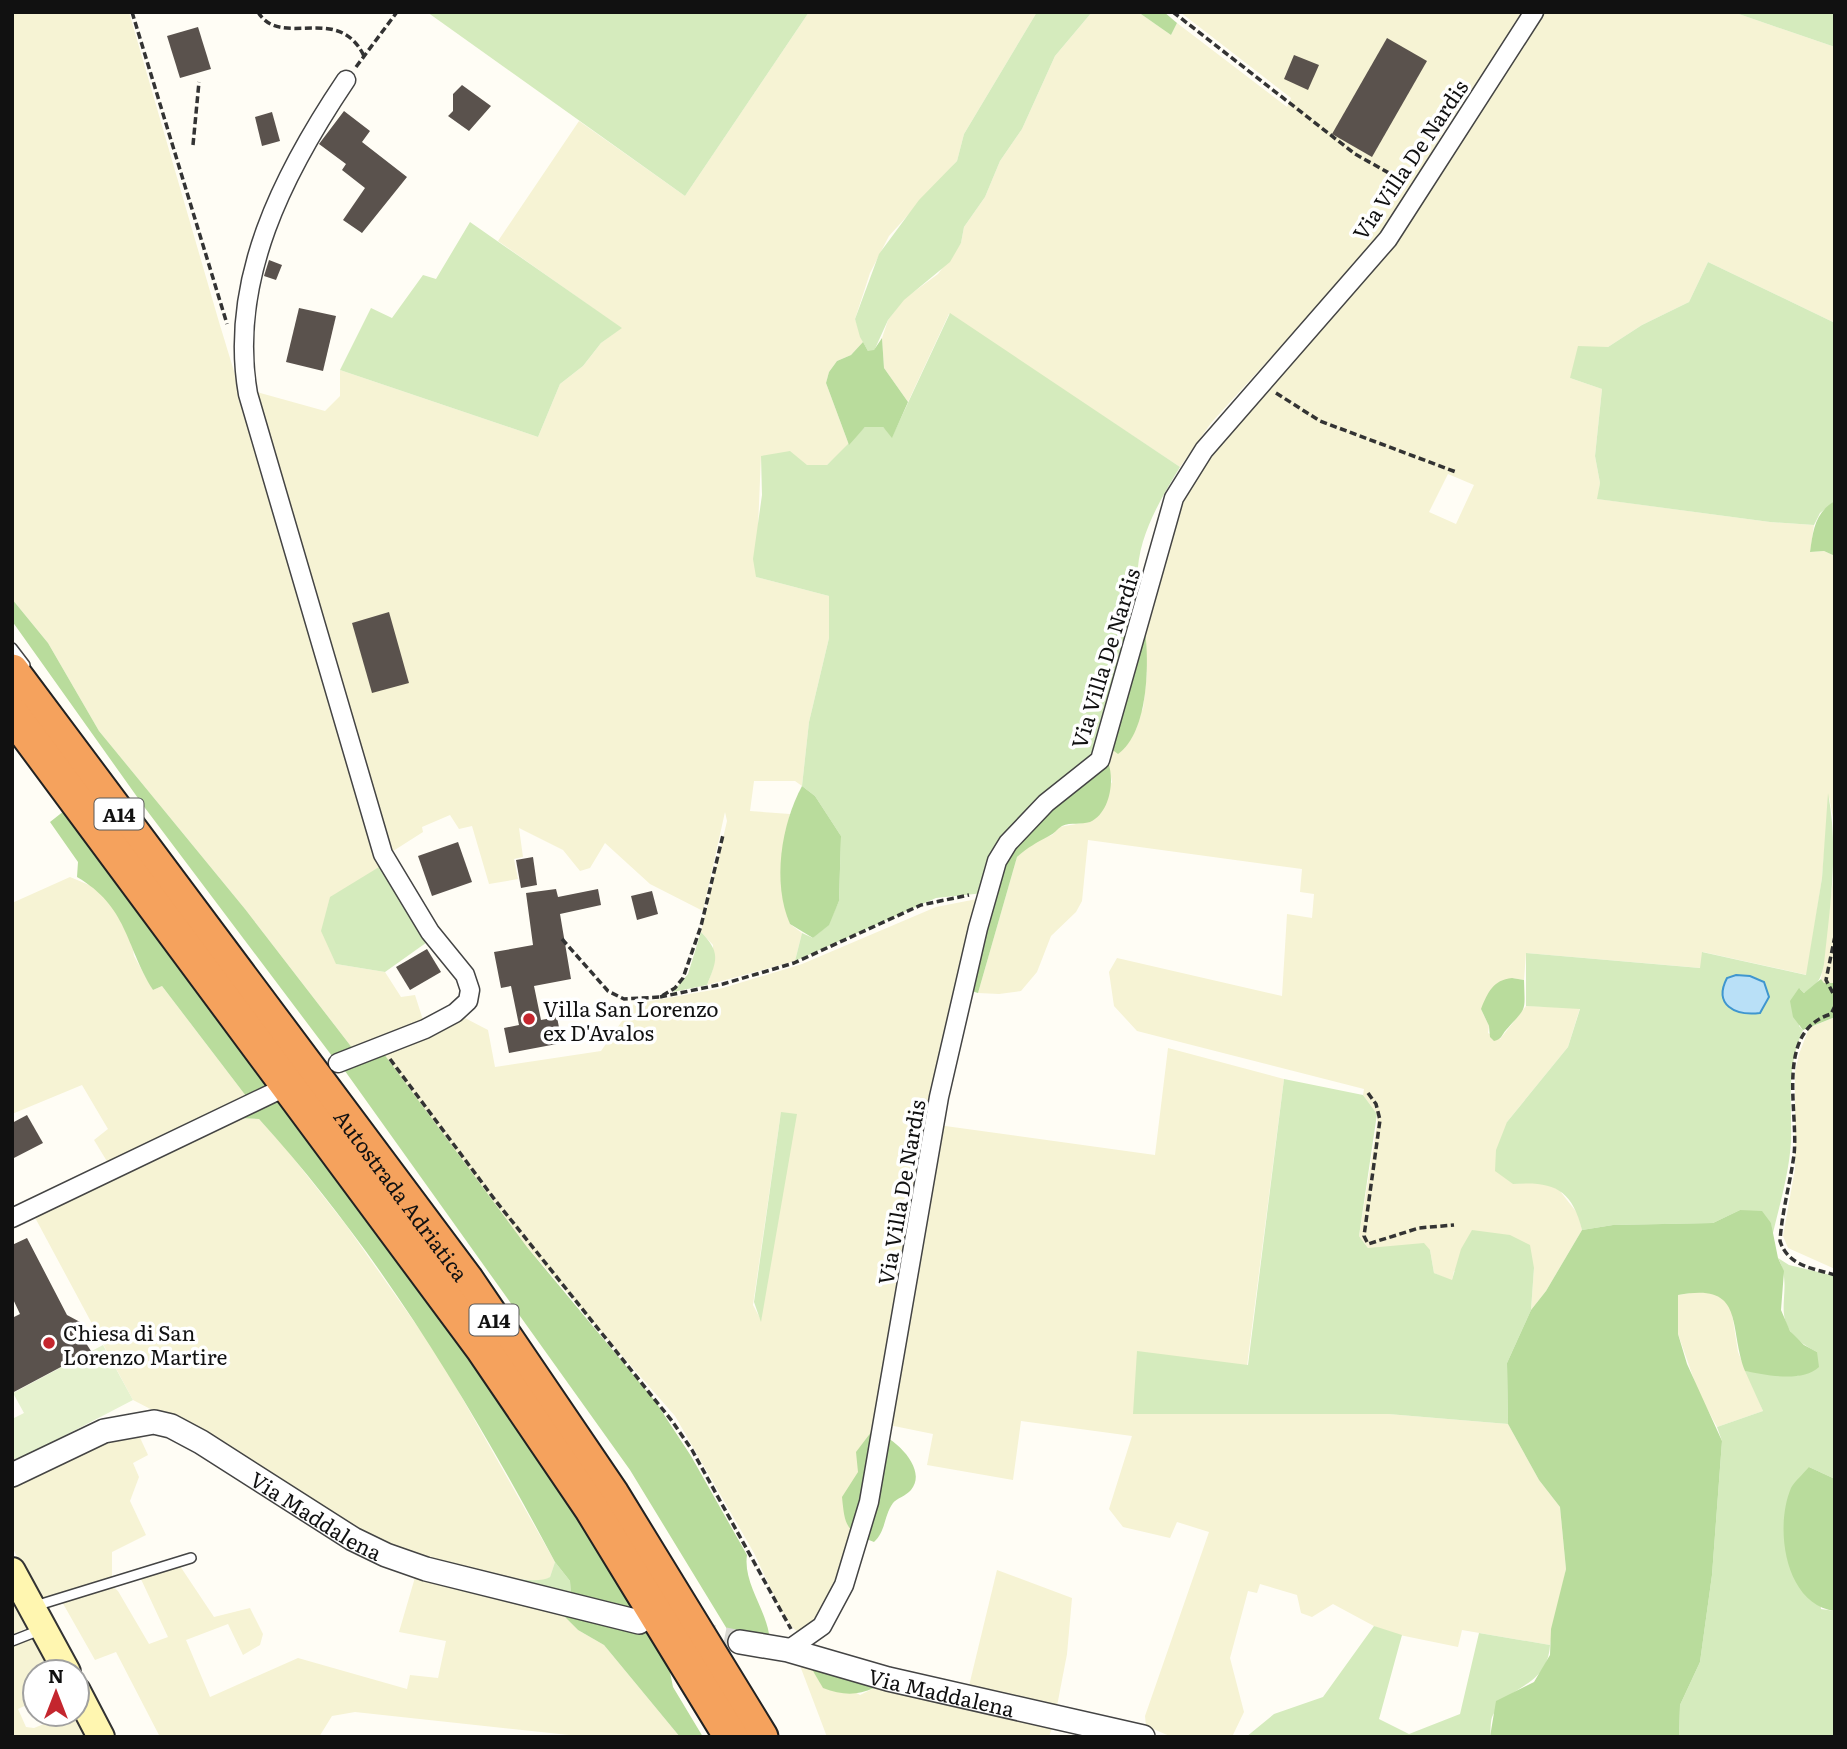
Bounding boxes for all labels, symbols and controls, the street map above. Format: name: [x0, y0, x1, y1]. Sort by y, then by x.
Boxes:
street label: Via Villa De Nardis: [1344, 73, 1474, 245]
street label: Via Villa De Nardis: [1062, 564, 1146, 752]
road number: A14: [94, 799, 144, 830]
place label: Villa San Lorenzo ex D'Avalos: [543, 992, 719, 1047]
marker: Villa San Lorenzo ex D'Avalos: [521, 1011, 537, 1027]
street label: Via Villa De Nardis: [868, 1097, 932, 1287]
street label: Autostrada Adriatica: [328, 1102, 478, 1287]
road number: A14: [470, 1304, 518, 1336]
place label: Chiesa di San Lorenzo Martire: [63, 1316, 227, 1371]
marker: Chiesa di San Lorenzo Martire: [41, 1335, 57, 1351]
street label: Via Maddalena: [245, 1462, 388, 1567]
north arrow: [21, 1658, 91, 1728]
street label: Via Maddalena: [865, 1659, 1019, 1723]
text: N: [48, 1661, 64, 1689]

